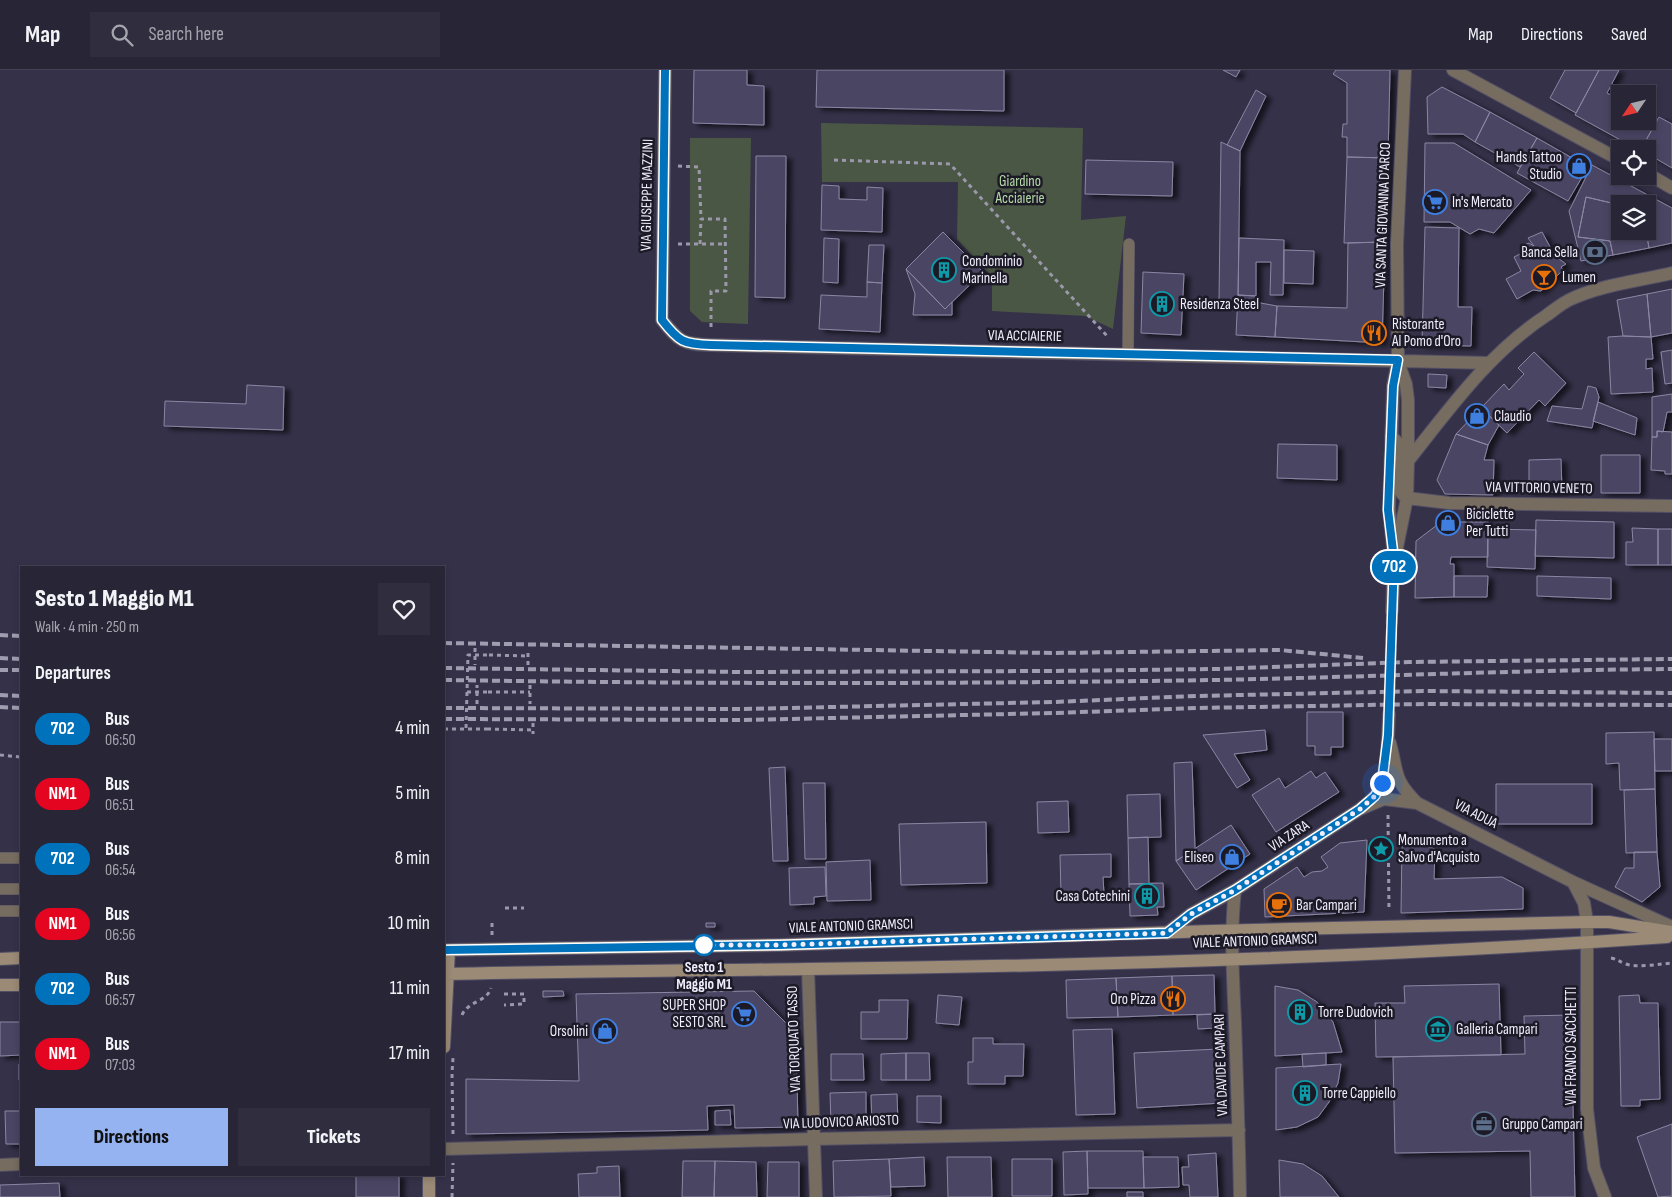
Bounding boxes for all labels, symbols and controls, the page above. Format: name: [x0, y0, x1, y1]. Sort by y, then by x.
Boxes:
search box: [90, 12, 440, 57]
text: Map: [25, 20, 60, 49]
icon: search: [108, 21, 136, 49]
text: Search here: [148, 23, 224, 46]
text: Map: [1468, 24, 1493, 45]
text: Directions: [1521, 24, 1583, 45]
text: Saved: [1611, 24, 1647, 45]
north arrow: [1611, 85, 1656, 130]
map controls: [1611, 85, 1656, 240]
street label: VIA GIUSEPPE MAZZINI: [637, 139, 657, 251]
button: locate: [1611, 140, 1656, 185]
street label: VIA SANTA GIOVANNA D'ARCO: [1371, 142, 1395, 288]
place label: Hands Tattoo Studio: [1496, 148, 1562, 184]
shop icon: Hands Tattoo Studio: [1566, 153, 1592, 179]
park label: Giardino Acciaierie: [994, 172, 1045, 208]
supermarket icon: In's Mercato: [1422, 189, 1448, 215]
place label: In's Mercato: [1452, 193, 1512, 212]
button: layers: [1611, 195, 1656, 240]
bank icon: Banca Sella: [1582, 239, 1608, 265]
place label: Banca Sella: [1521, 243, 1578, 262]
place label: Condominio Marinella: [962, 252, 1022, 288]
building icon: Condominio Marinella: [931, 257, 957, 283]
bar icon: Lumen: [1531, 264, 1557, 290]
place label: Lumen: [1562, 268, 1596, 287]
building icon: Residenza Steel: [1149, 291, 1175, 317]
place label: Residenza Steel: [1180, 295, 1259, 314]
place label: Ristorante Al Pomo d'Oro: [1391, 315, 1461, 351]
restaurant icon: Ristorante Al Pomo d'Oro: [1361, 320, 1387, 346]
street label: VIA ACCIAIERIE: [988, 326, 1062, 346]
shop icon: Claudio: [1464, 403, 1490, 429]
place label: Claudio: [1494, 407, 1531, 426]
street label: VIA VITTORIO VENETO: [1485, 478, 1593, 498]
place label: Biciclette Per Tutti: [1466, 505, 1514, 541]
shop icon: Biciclette Per Tutti: [1435, 510, 1461, 536]
line badge: 702: [1365, 551, 1423, 583]
text: 702: [1382, 556, 1406, 577]
button: heart: [378, 583, 430, 635]
text: Sesto 1 Maggio M1: [35, 584, 194, 613]
text: Walk · 4 min · 250 m: [35, 618, 139, 637]
text: Departures: [35, 662, 111, 685]
text: Bus: [105, 708, 130, 731]
text: 4 min: [395, 717, 430, 740]
text: 702: [50, 718, 75, 739]
text: 06:50: [105, 731, 136, 750]
your location: [1370, 771, 1395, 796]
text: Bus: [105, 773, 130, 796]
text: 5 min: [395, 782, 430, 805]
text: NM1: [48, 783, 77, 804]
street label: VIA ADUA: [1451, 795, 1501, 833]
text: 06:51: [105, 796, 134, 815]
street label: VIA ZARA: [1265, 816, 1313, 856]
place label: Monumento a Salvo d'Acquisto: [1398, 831, 1480, 867]
place icon: Monumento a Salvo d'Acquisto: [1368, 836, 1394, 862]
text: Bus: [105, 838, 130, 861]
shop icon: Eliseo: [1219, 844, 1245, 870]
text: 8 min: [395, 847, 430, 870]
text: 702: [50, 848, 75, 869]
place label: Eliseo: [1184, 848, 1214, 867]
text: 06:54: [105, 861, 135, 880]
building icon: Casa Cotechini: [1134, 883, 1160, 909]
place label: Casa Cotechini: [1055, 887, 1130, 906]
cafe icon: Bar Campari: [1266, 892, 1292, 918]
place label: Bar Campari: [1296, 896, 1357, 915]
text: Bus: [105, 903, 130, 926]
text: 10 min: [388, 912, 430, 935]
text: NM1: [48, 913, 77, 934]
street label: VIALE ANTONIO GRAMSCI: [788, 914, 914, 938]
text: 06:56: [105, 926, 136, 945]
street label: VIALE ANTONIO GRAMSCI: [1192, 929, 1318, 953]
marker: Sesto 1 Maggio M1: [693, 934, 715, 956]
place label: Sesto 1 Maggio M1: [676, 958, 732, 994]
text: Bus: [105, 968, 130, 991]
text: 11 min: [390, 977, 430, 1000]
text: 702: [50, 978, 75, 999]
street label: VIA TORQUATO TASSO: [783, 985, 805, 1093]
restaurant icon: Oro Pizza: [1160, 986, 1186, 1012]
street label: VIA FRANCO SACCHETTI: [1562, 987, 1581, 1105]
place label: Oro Pizza: [1110, 990, 1156, 1009]
text: 06:57: [105, 991, 135, 1010]
place label: SUPER SHOP SESTO SRL: [663, 996, 726, 1032]
building icon: Torre Dudovich: [1287, 999, 1313, 1025]
supermarket icon: SUPER SHOP SESTO SRL: [731, 1001, 757, 1027]
place label: Torre Dudovich: [1318, 1003, 1393, 1022]
street label: VIA DAVIDE CAMPARI: [1210, 1013, 1232, 1117]
museum icon: Galleria Campari: [1425, 1016, 1451, 1042]
shop icon: Orsolini: [592, 1018, 618, 1044]
place label: Galleria Campari: [1456, 1020, 1538, 1039]
place label: Orsolini: [550, 1022, 588, 1041]
text: Bus: [105, 1033, 130, 1056]
text: 17 min: [389, 1042, 430, 1065]
text: NM1: [48, 1043, 77, 1064]
text: 07:03: [105, 1056, 135, 1075]
building icon: Torre Cappiello: [1292, 1080, 1318, 1106]
place label: Torre Cappiello: [1322, 1084, 1396, 1103]
button: Directions: [35, 1108, 228, 1166]
button: Tickets: [238, 1108, 430, 1166]
street label: VIA LUDOVICO ARIOSTO: [783, 1110, 899, 1134]
office icon: Gruppo Campari: [1471, 1111, 1497, 1137]
place label: Gruppo Campari: [1502, 1115, 1583, 1134]

